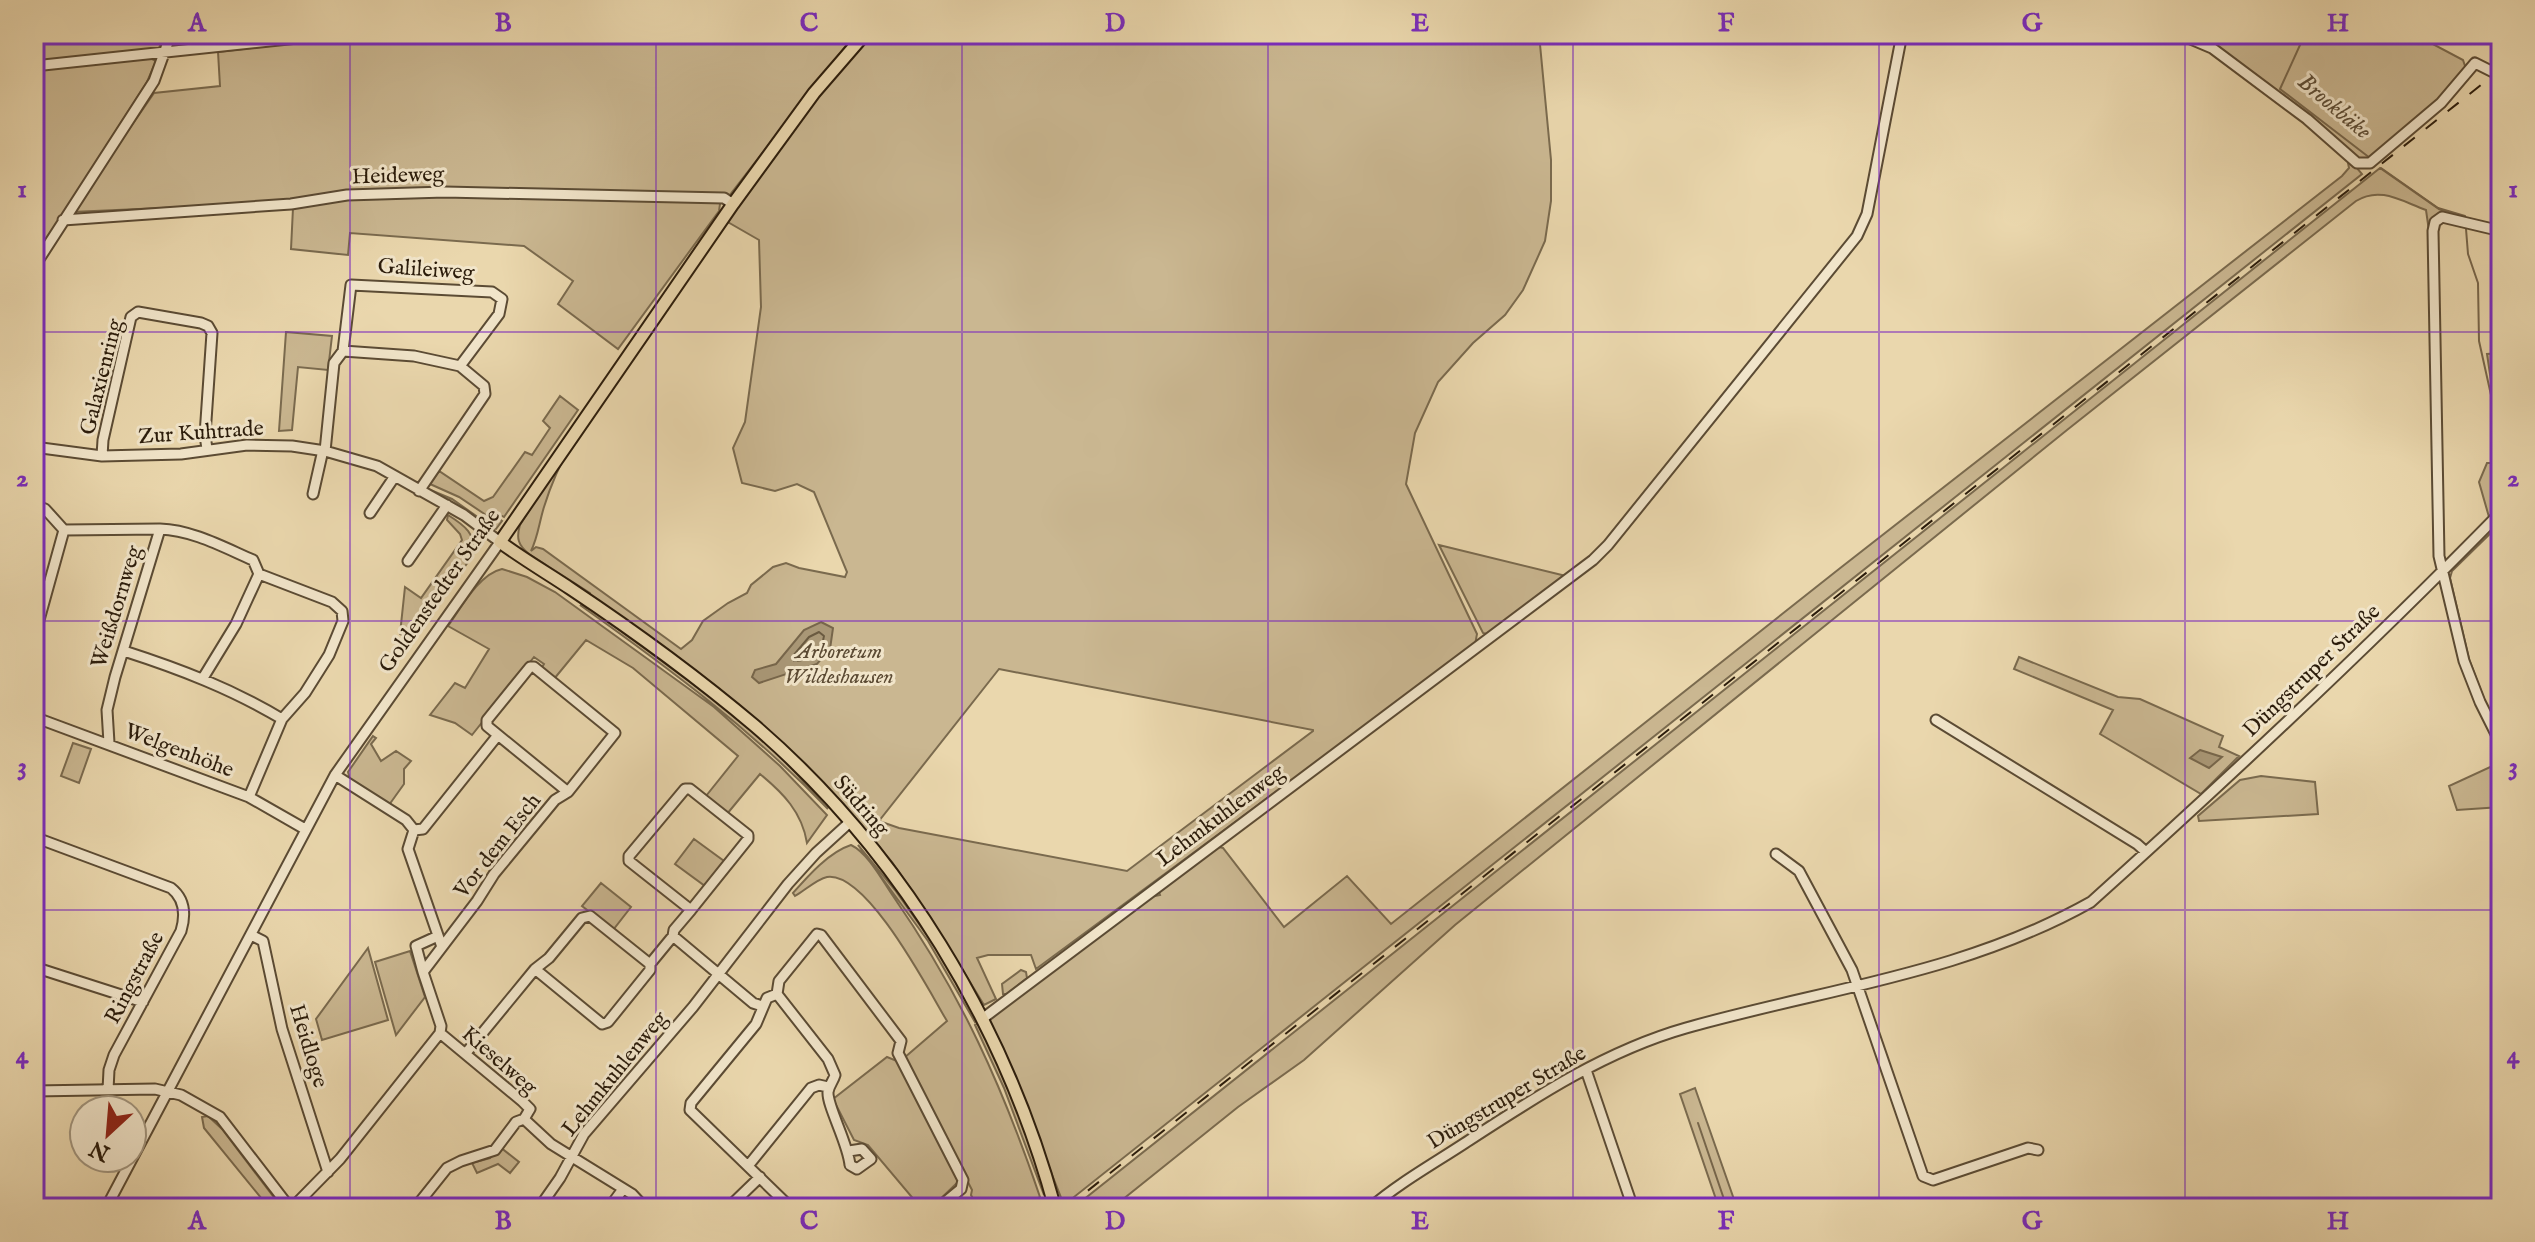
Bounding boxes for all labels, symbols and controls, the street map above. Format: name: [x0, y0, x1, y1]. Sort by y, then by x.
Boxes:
text: A: [187, 7, 207, 40]
text: B: [494, 7, 512, 40]
text: C: [800, 7, 819, 40]
text: D: [1105, 7, 1126, 40]
text: E: [1411, 7, 1429, 40]
text: F: [1718, 7, 1735, 40]
text: G: [2022, 7, 2043, 40]
text: H: [2327, 7, 2349, 40]
water label: Brookbäke: [2290, 67, 2378, 147]
street label: Heideweg: [351, 160, 446, 192]
text: 1: [17, 173, 27, 206]
text: 1: [2508, 173, 2518, 206]
street label: Galileiweg: [377, 253, 476, 287]
street label: Galaxienring: [74, 315, 130, 438]
street label: Zur Kuhtrade: [137, 415, 265, 451]
text: 2: [16, 462, 28, 495]
text: 2: [2507, 462, 2519, 495]
street label: Goldenstedter Straße: [373, 503, 507, 679]
street label: Weißdornweg: [85, 541, 149, 672]
street label: Düngstruper Straße: [2237, 598, 2387, 744]
park label: Arboretum Wildeshausen: [784, 638, 894, 691]
street label: Welgenhöhe: [120, 717, 238, 785]
text: 3: [17, 750, 27, 783]
text: 3: [2508, 750, 2518, 783]
street label: Lehmkuhlenweg: [1151, 758, 1292, 873]
street label: Südring: [827, 770, 896, 843]
street label: Vor dem Esch: [448, 788, 548, 905]
street label: Ringstraße: [99, 927, 171, 1029]
street label: Heidloge: [282, 1001, 334, 1091]
street label: Lehmkuhlenweg: [556, 1005, 675, 1142]
street label: Kieselweg: [455, 1020, 544, 1102]
text: 4: [16, 1039, 30, 1072]
text: 4: [2507, 1039, 2521, 1072]
street label: Düngstruper Straße: [1423, 1040, 1591, 1156]
north arrow: [68, 1094, 148, 1174]
text: N: [85, 1133, 116, 1167]
text: A: [187, 1205, 207, 1238]
text: B: [494, 1205, 512, 1238]
text: C: [800, 1205, 819, 1238]
text: D: [1105, 1205, 1126, 1238]
text: E: [1411, 1205, 1429, 1238]
text: F: [1718, 1205, 1735, 1238]
text: G: [2022, 1205, 2043, 1238]
text: H: [2327, 1205, 2349, 1238]

